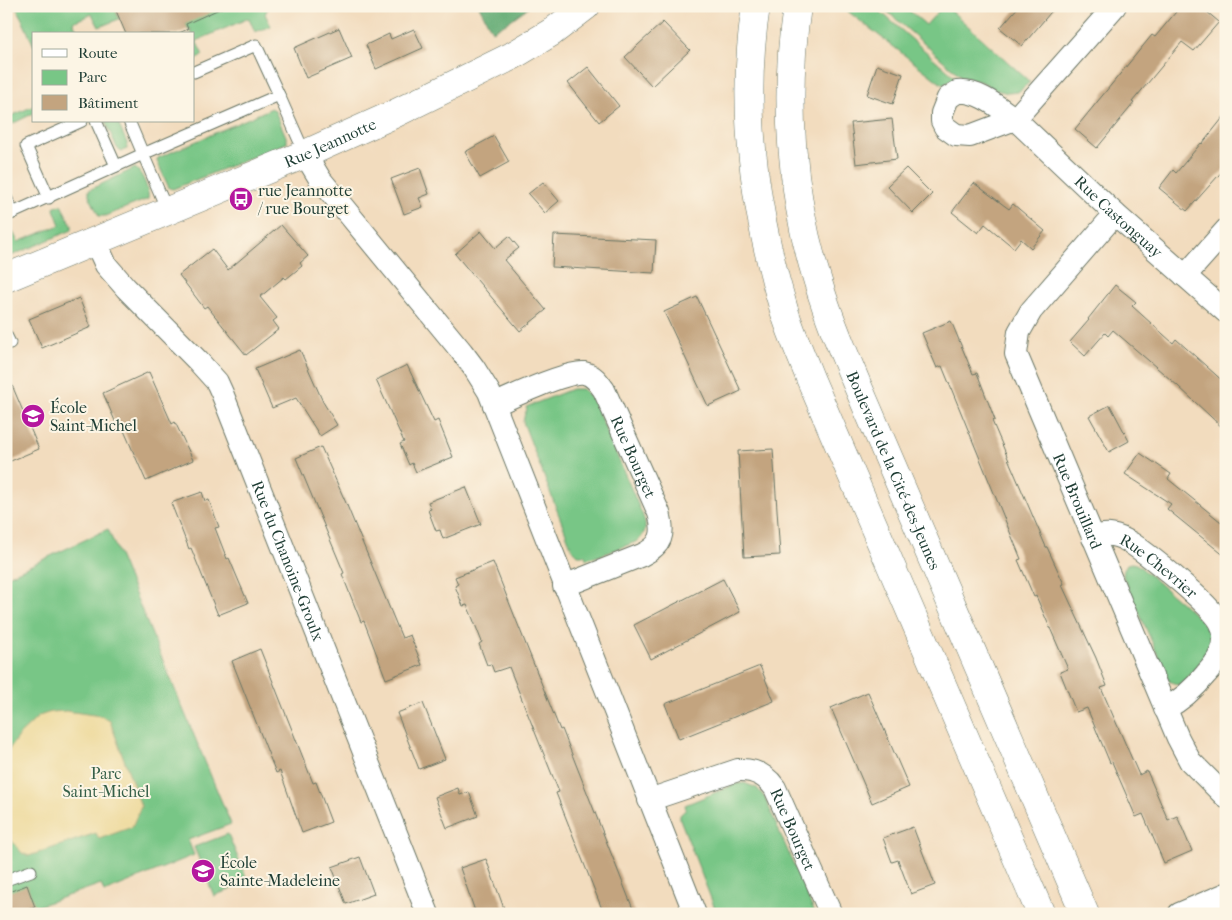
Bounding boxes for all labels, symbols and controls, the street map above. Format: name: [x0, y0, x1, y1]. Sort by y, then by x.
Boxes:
legend: [32, 32, 195, 122]
text: Route: [78, 44, 118, 62]
text: Parc: [78, 68, 107, 86]
text: Bâtiment: [78, 94, 139, 112]
street label: Rue Jeannotte: [281, 114, 379, 171]
street label: Rue Castonguay: [1071, 171, 1167, 261]
place label: rue Jeannotte / rue Bourget: [257, 181, 352, 218]
bus stop icon: rue Jeannotte / rue Bourget: [228, 186, 254, 212]
street label: Boulevard de la Cité-des-Jeunes: [843, 368, 945, 572]
place label: École Saint-Michel: [50, 397, 137, 435]
school or university icon: École Saint-Michel: [20, 403, 46, 429]
street label: Rue Bourget: [607, 413, 661, 501]
street label: Rue Brouillard: [1049, 450, 1107, 552]
street label: Rue du Chanoine-Groulx: [248, 477, 329, 644]
street label: Rue Chevrier: [1117, 529, 1202, 602]
park label: Parc Saint-Michel: [63, 764, 150, 801]
street label: Rue Bourget: [767, 785, 820, 873]
place label: École Sainte-Madeleine: [220, 852, 340, 890]
school or university icon: École Sainte-Madeleine: [190, 858, 216, 884]

